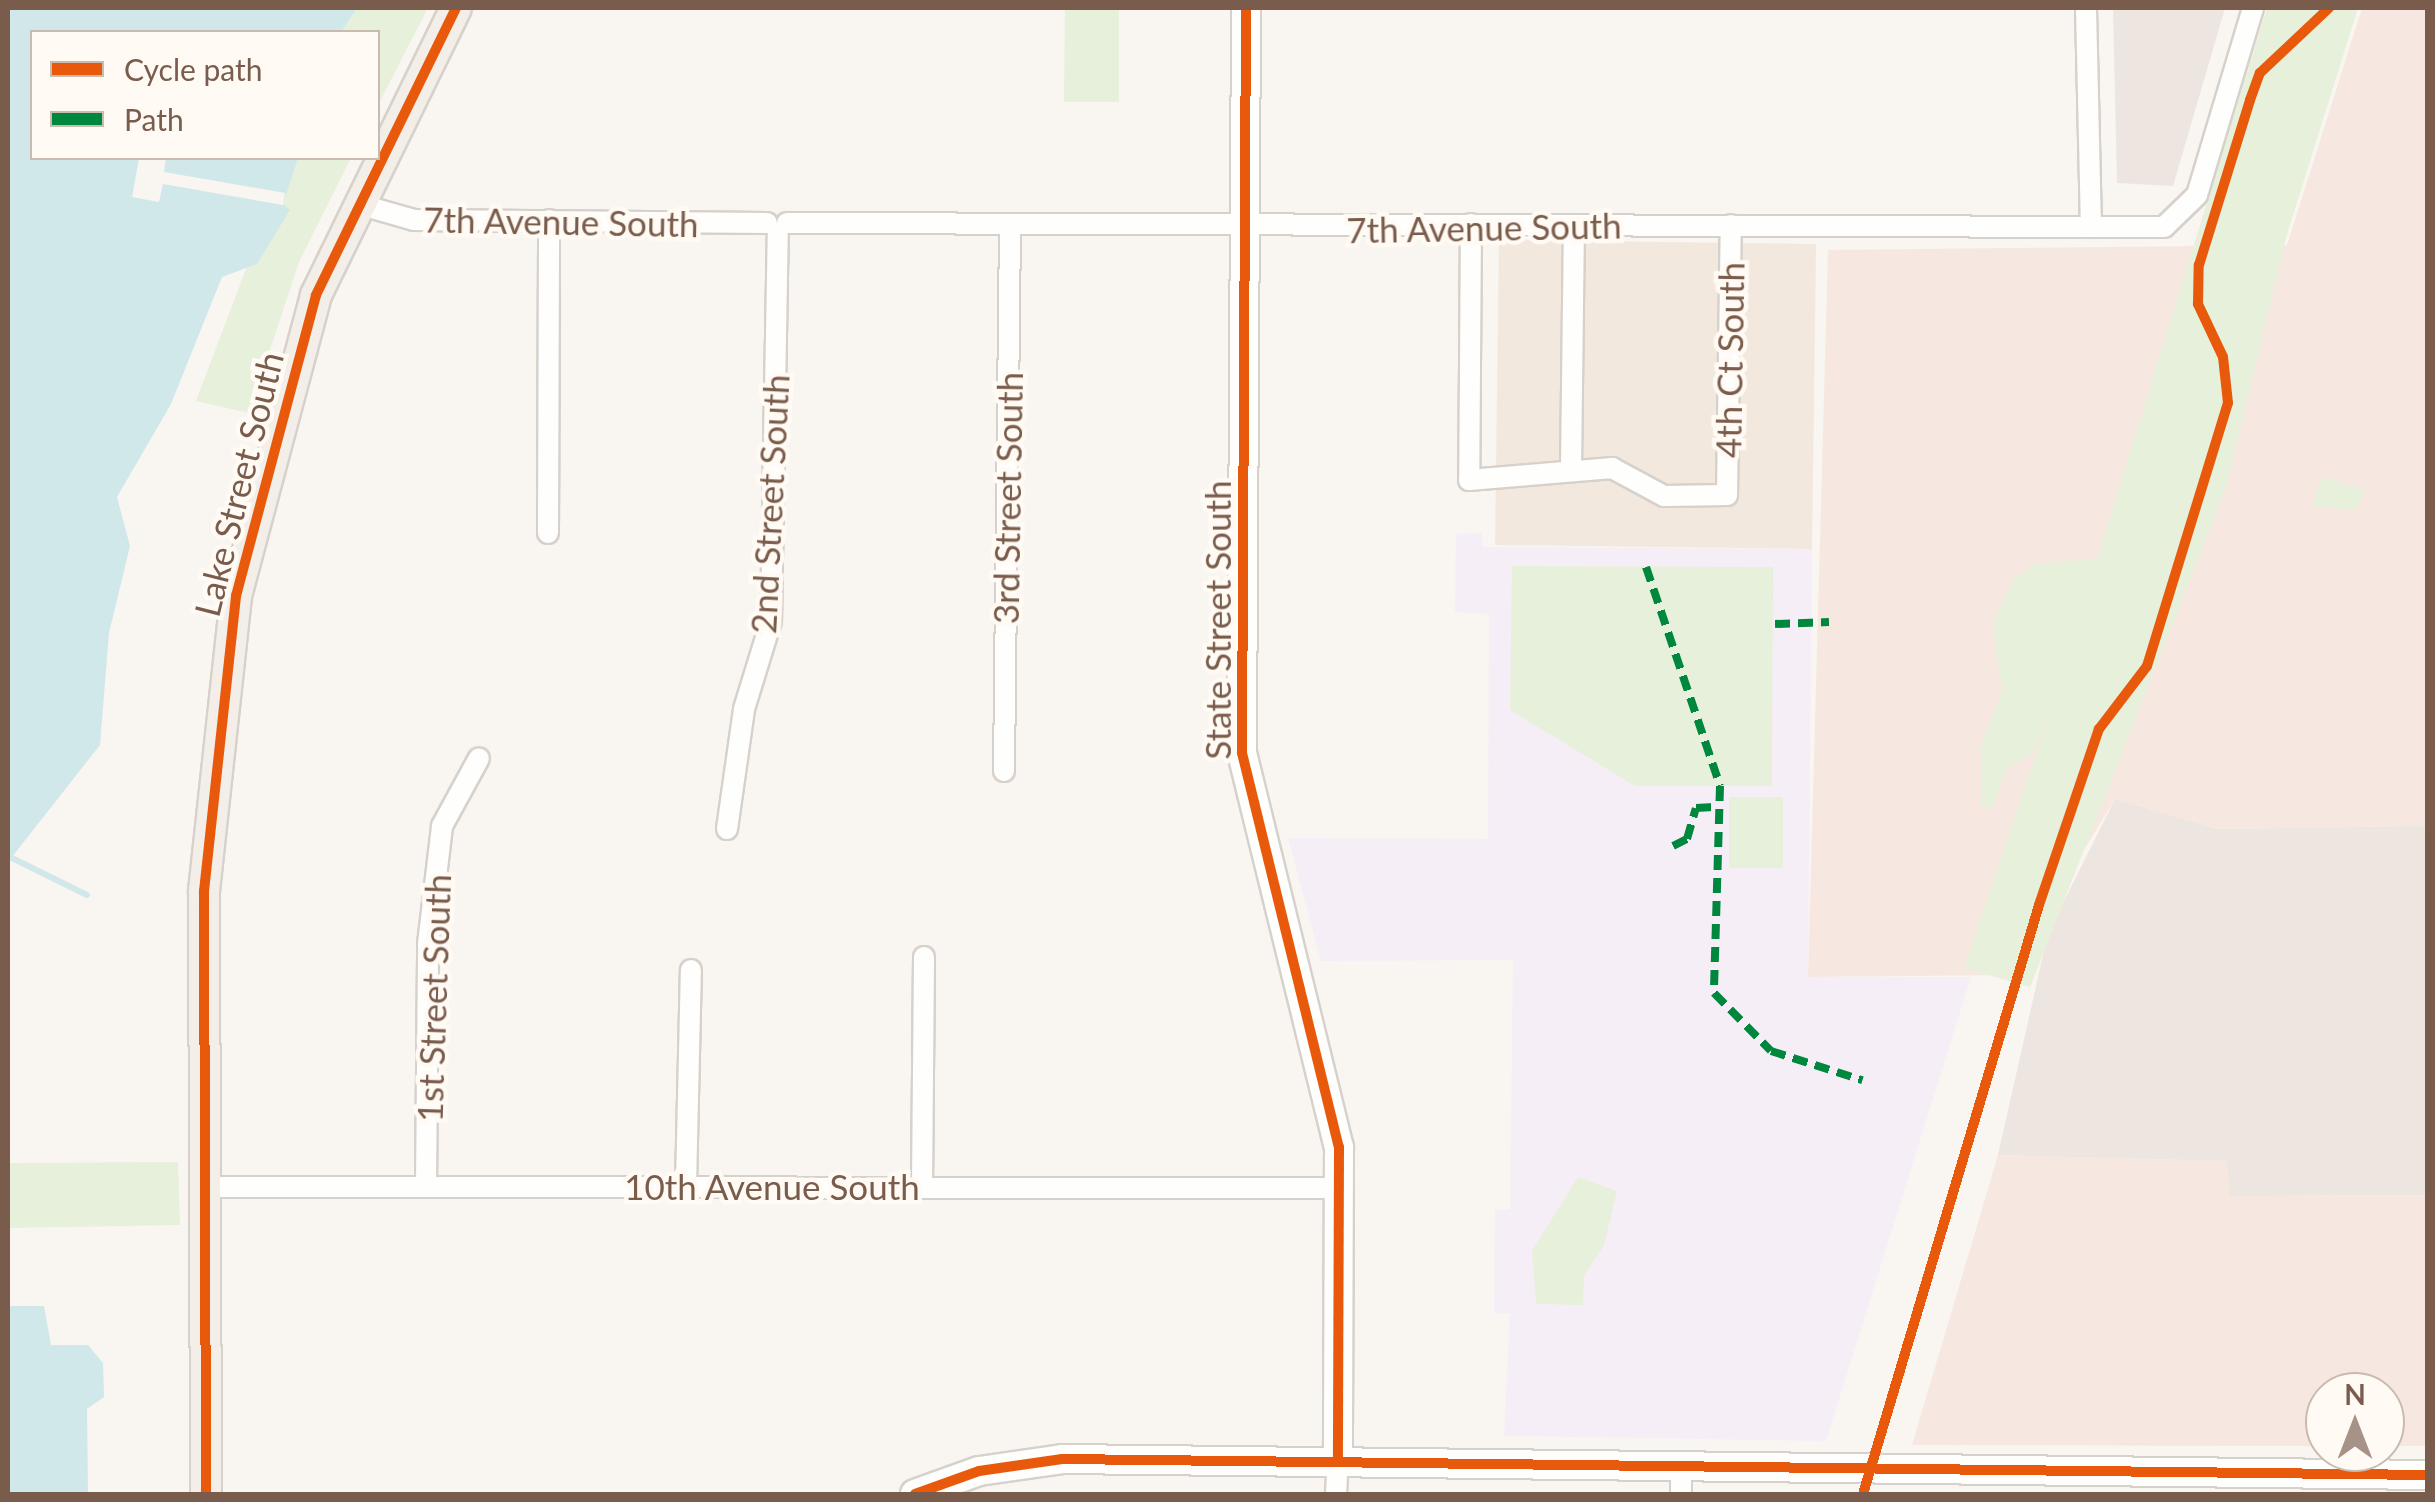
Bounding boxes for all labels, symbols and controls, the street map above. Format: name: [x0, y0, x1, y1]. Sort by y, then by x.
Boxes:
legend: [30, 30, 380, 160]
text: Cycle path: [124, 51, 263, 87]
text: Path: [124, 101, 184, 137]
street label: 7th Avenue South: [422, 198, 700, 244]
street label: 7th Avenue South: [1345, 204, 1623, 250]
street label: 4th Ct South: [1706, 262, 1752, 458]
street label: Lake Street South: [185, 347, 291, 621]
street label: 3rd Street South: [984, 371, 1030, 625]
street label: 2nd Street South: [741, 373, 797, 635]
street label: State Street South: [1196, 480, 1238, 760]
street label: 1st Street South: [408, 873, 458, 1123]
street label: 10th Avenue South: [624, 1165, 920, 1207]
north arrow: [2305, 1372, 2405, 1472]
text: N: [2344, 1377, 2366, 1411]

